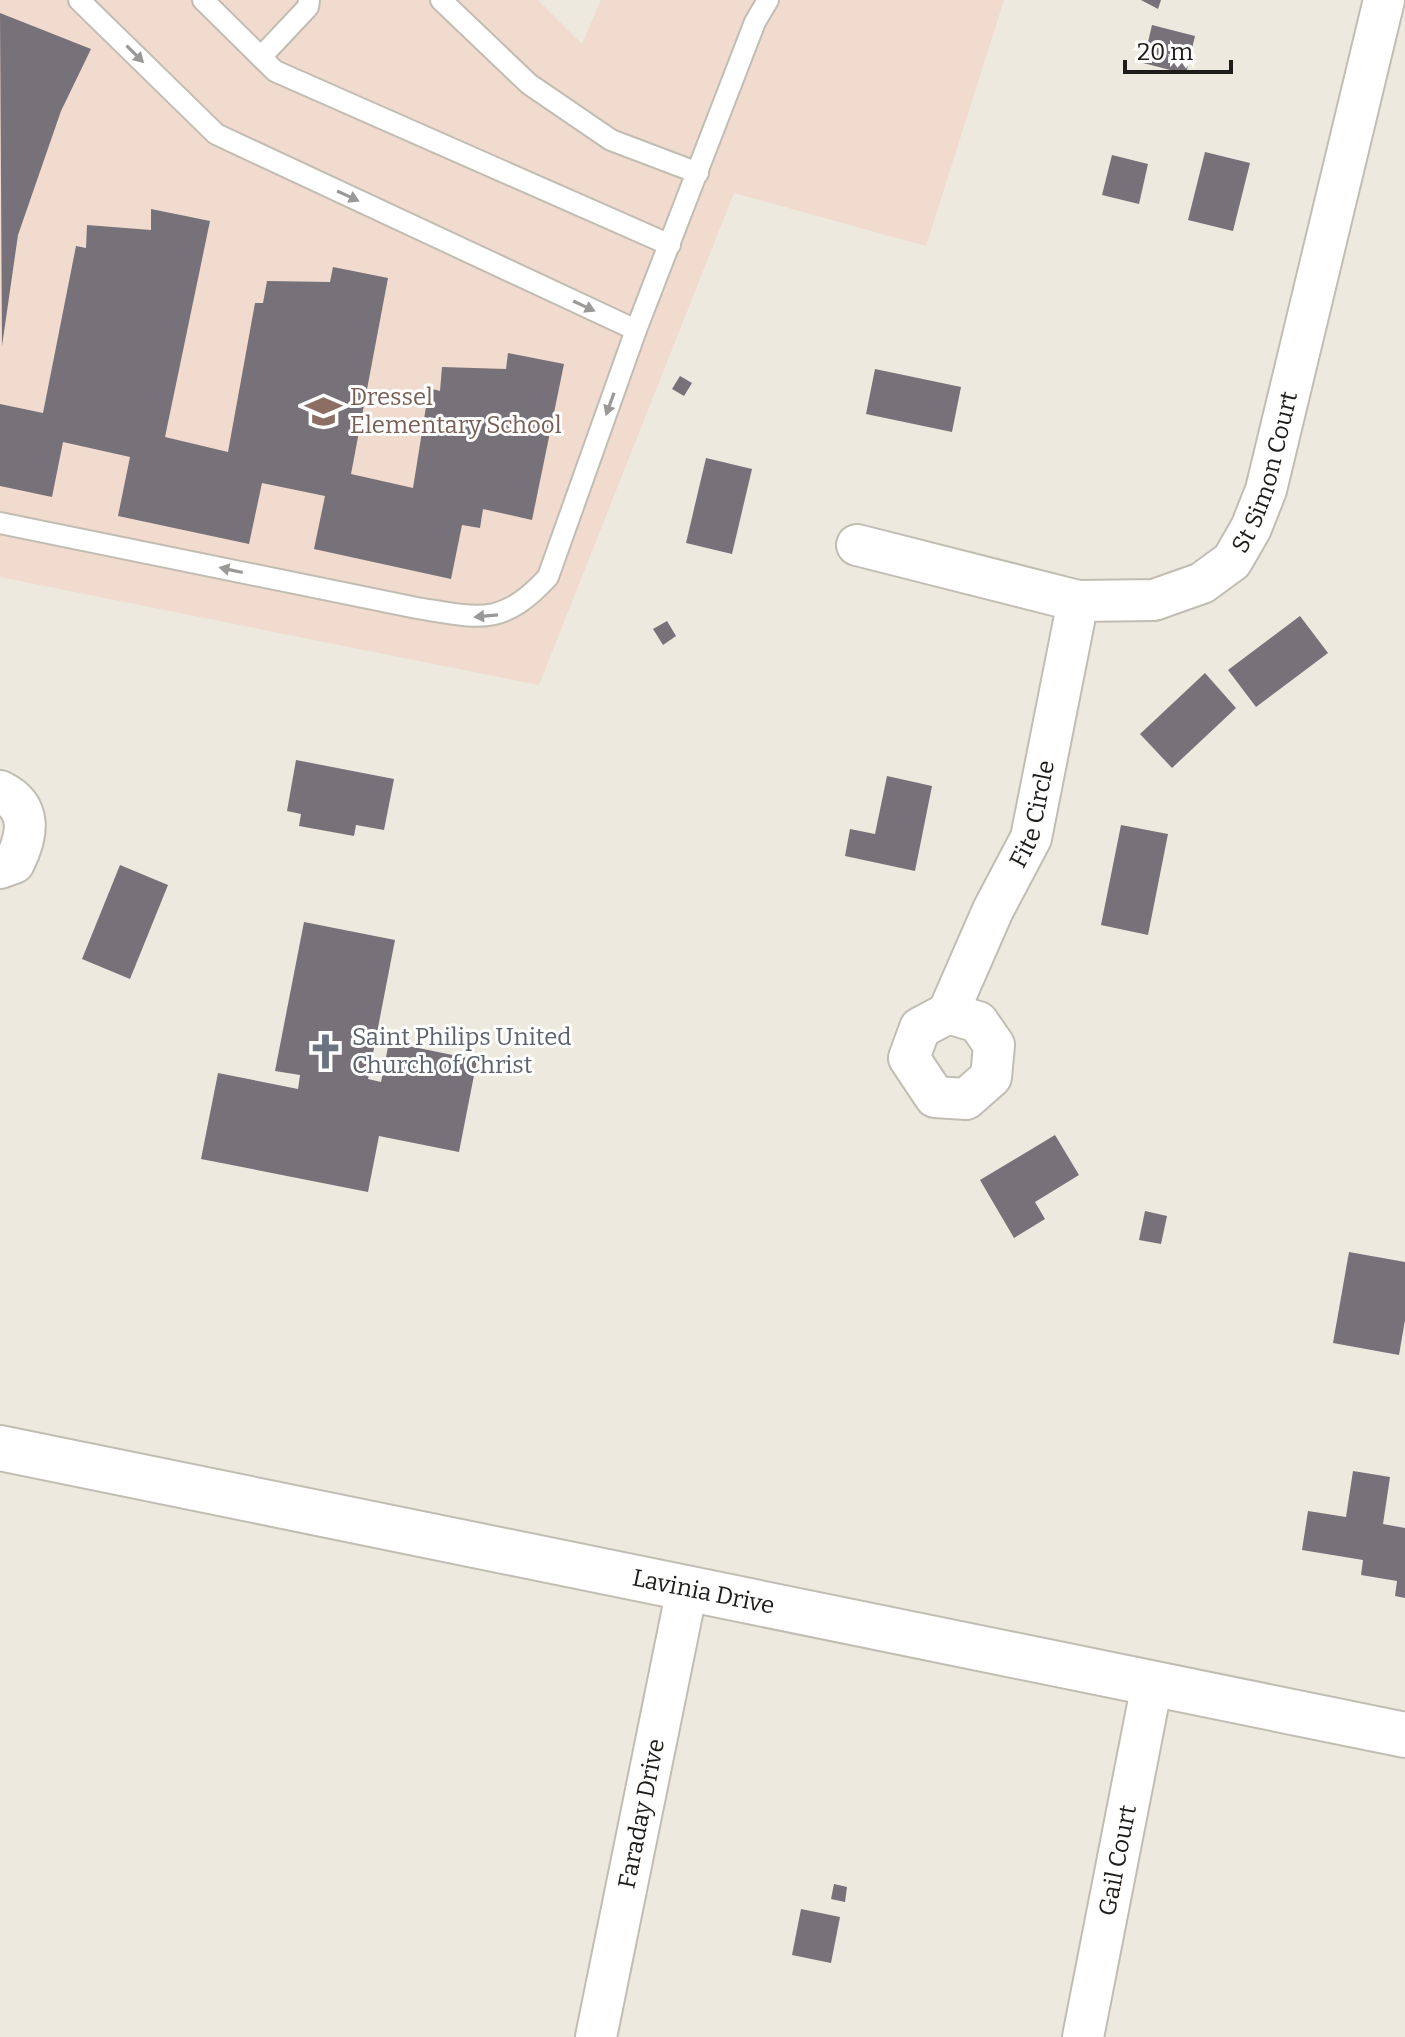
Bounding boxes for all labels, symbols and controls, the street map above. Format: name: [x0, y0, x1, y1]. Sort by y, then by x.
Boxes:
scale bar: [1125, 24, 1231, 74]
text: 20 m: [1137, 38, 1193, 66]
one-way arrow: [125, 44, 144, 63]
one-way arrow: [336, 189, 360, 203]
one-way arrow: [572, 299, 595, 313]
place label: Dressel Elementary School: [350, 383, 562, 439]
street label: St Simon Court: [1226, 388, 1303, 558]
school or university icon: Dressel Elementary School: [305, 392, 343, 430]
one-way arrow: [603, 392, 616, 416]
one-way arrow: [219, 564, 244, 576]
one-way arrow: [474, 609, 499, 622]
street label: Fite Circle: [1004, 758, 1060, 872]
place label: Saint Philips United Church of Christ: [352, 1023, 572, 1079]
church icon: Saint Philips United Church of Christ: [307, 1032, 345, 1070]
street label: Lavinia Drive: [630, 1564, 777, 1620]
street label: Faraday Drive: [613, 1736, 670, 1891]
street label: Gail Court: [1093, 1802, 1142, 1918]

